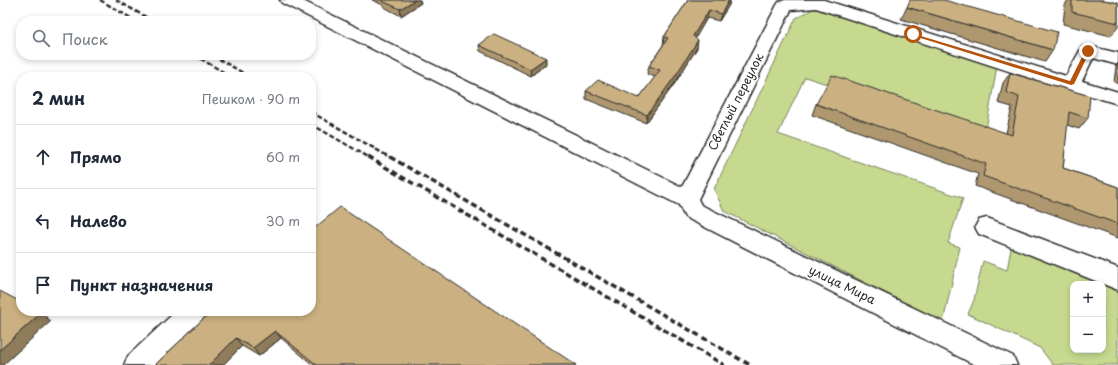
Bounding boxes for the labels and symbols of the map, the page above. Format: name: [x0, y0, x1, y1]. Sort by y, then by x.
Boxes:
route start: [904, 25, 922, 43]
route end: [1079, 42, 1097, 60]
street label: Светлый переулок: [703, 49, 768, 153]
street label: улица Мира: [806, 260, 879, 308]

